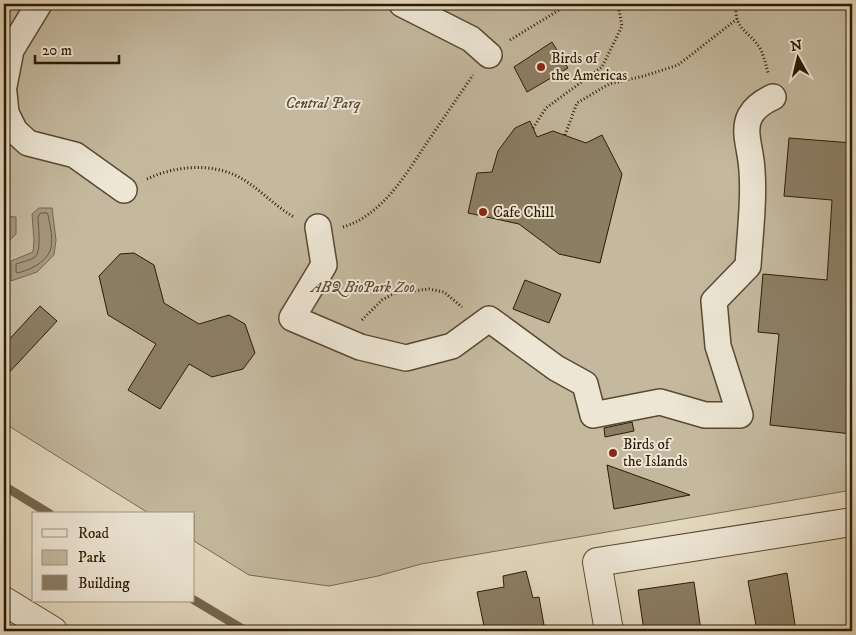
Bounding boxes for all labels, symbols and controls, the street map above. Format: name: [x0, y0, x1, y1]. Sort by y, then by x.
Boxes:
scale bar: [35, 32, 119, 64]
north arrow: [774, 32, 824, 82]
text: N: [789, 36, 804, 56]
text: 20 m: [42, 41, 72, 60]
place label: Birds of the Americas: [551, 49, 627, 85]
marker: Birds of the Americas: [535, 61, 547, 73]
park label: Central Parq: [286, 94, 362, 113]
place label: Cafe Chill: [493, 203, 555, 222]
marker: Cafe Chill: [477, 206, 489, 218]
park label: ABQ BioPark Zoo: [309, 278, 415, 297]
place label: Birds of the Islands: [623, 435, 687, 471]
marker: Birds of the Islands: [607, 447, 619, 459]
legend: [32, 512, 195, 602]
text: Road: [78, 524, 110, 543]
text: Park: [78, 548, 107, 567]
text: Building: [78, 574, 130, 593]

